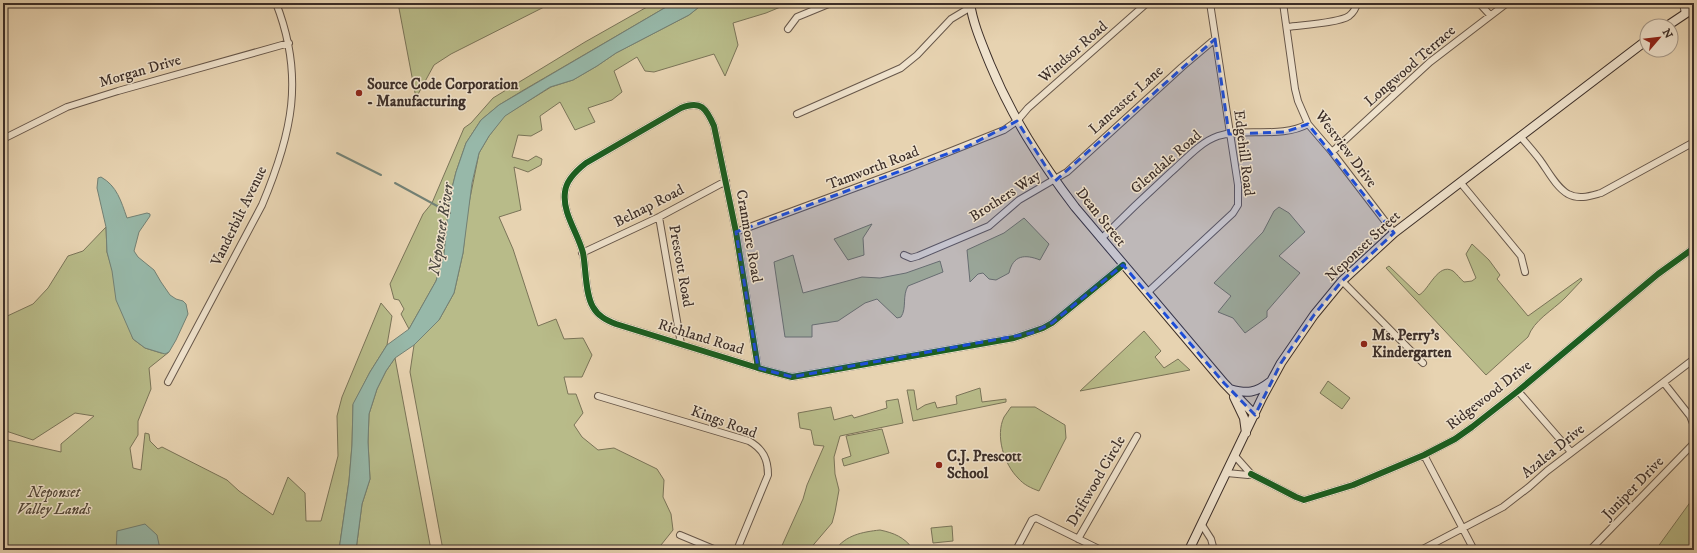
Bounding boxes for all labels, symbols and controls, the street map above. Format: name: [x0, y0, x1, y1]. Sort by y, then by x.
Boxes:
street label: Windsor Road: [1034, 17, 1112, 88]
north arrow: [1639, 18, 1679, 58]
street label: Longwood Terrace: [1360, 21, 1460, 111]
text: N: [1659, 27, 1675, 41]
street label: Morgan Drive: [97, 50, 183, 92]
street label: Lancaster Lane: [1085, 62, 1167, 138]
place label: Source Code Corporation - Manufacturing: [367, 75, 518, 111]
marker: Source Code Corporation - Manufacturing: [354, 88, 364, 98]
street label: Westview Drive: [1310, 106, 1381, 191]
street label: Edgehill Road: [1229, 109, 1259, 198]
street label: Glendale Road: [1127, 126, 1206, 198]
street label: Tamworth Road: [824, 142, 922, 194]
street label: Vanderbilt Avenue: [206, 163, 271, 270]
street label: Brothers Way: [966, 165, 1045, 226]
water label: Neponset River: [424, 180, 458, 277]
street label: Belnap Road: [611, 180, 688, 232]
street label: Dean Street: [1071, 184, 1131, 250]
street label: Cranmore Road: [731, 188, 767, 285]
street label: Neponset Street: [1322, 206, 1405, 286]
street label: Prescott Road: [664, 223, 698, 309]
street label: Richland Road: [656, 315, 747, 359]
place label: Ms. Perry's Kindergarten: [1372, 326, 1452, 362]
marker: Ms. Perry's Kindergarten: [1359, 339, 1369, 349]
street label: Ridgewood Drive: [1443, 356, 1535, 434]
street label: Kings Road: [688, 401, 760, 443]
street label: Azalea Drive: [1517, 420, 1589, 482]
street label: Driftwood Circle: [1062, 432, 1130, 530]
place label: C.J. Prescott School: [947, 447, 1022, 483]
street label: Juniper Drive: [1597, 452, 1668, 525]
marker: C.J. Prescott School: [934, 460, 944, 470]
park label: Neponset Valley Lands: [17, 483, 91, 519]

